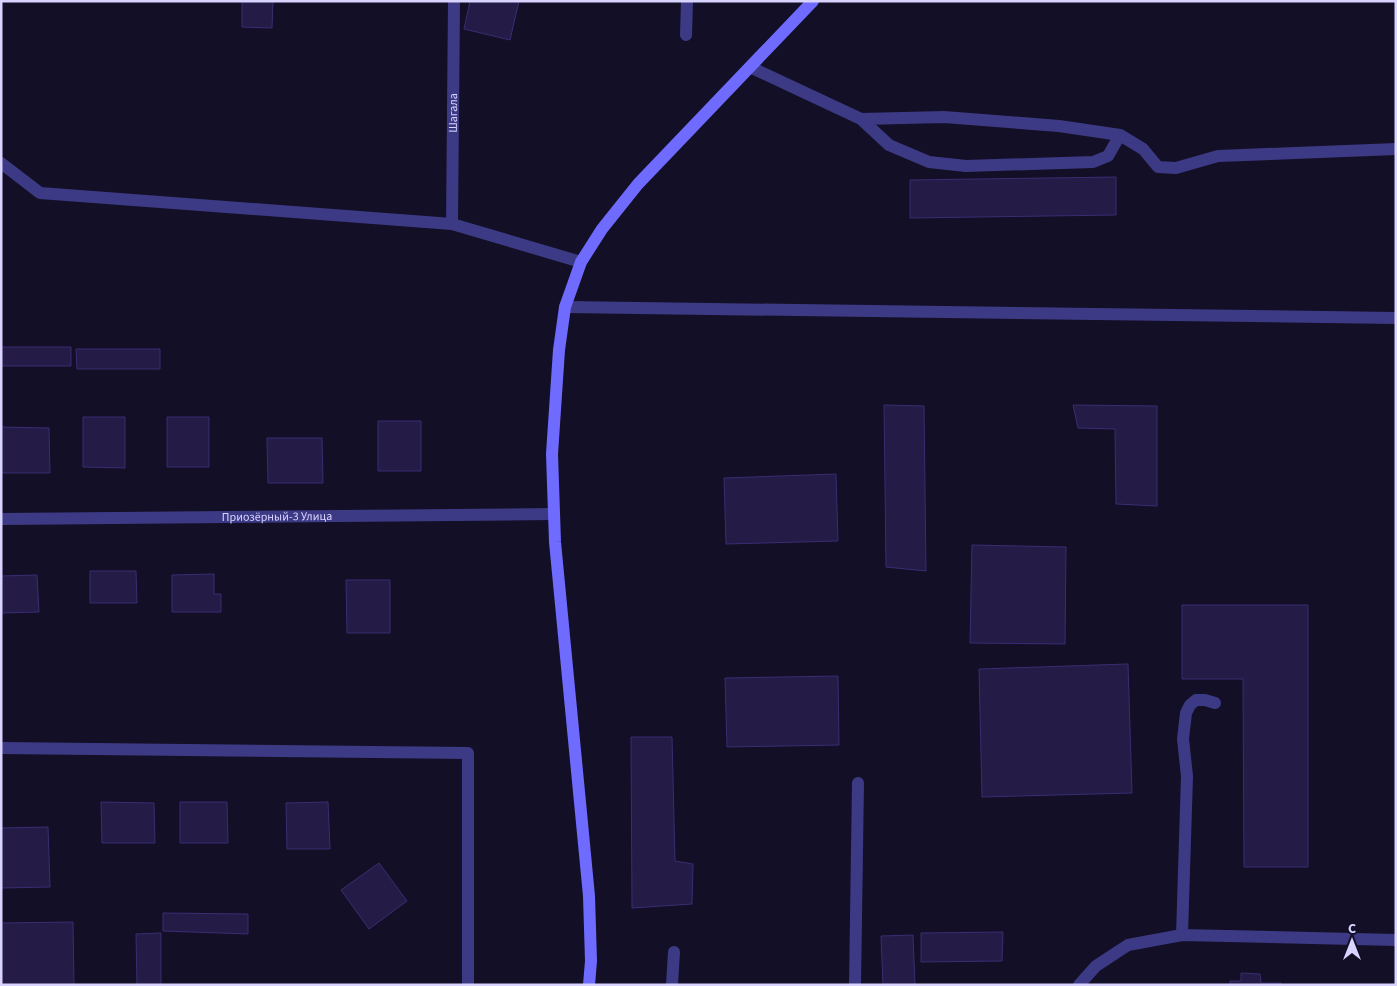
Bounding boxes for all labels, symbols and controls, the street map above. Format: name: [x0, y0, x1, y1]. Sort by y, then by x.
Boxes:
street label: Шагала: [444, 93, 462, 133]
street label: Приозёрный-3 Улица: [222, 508, 332, 526]
north arrow: [1327, 916, 1377, 966]
text: С: [1348, 919, 1356, 939]

